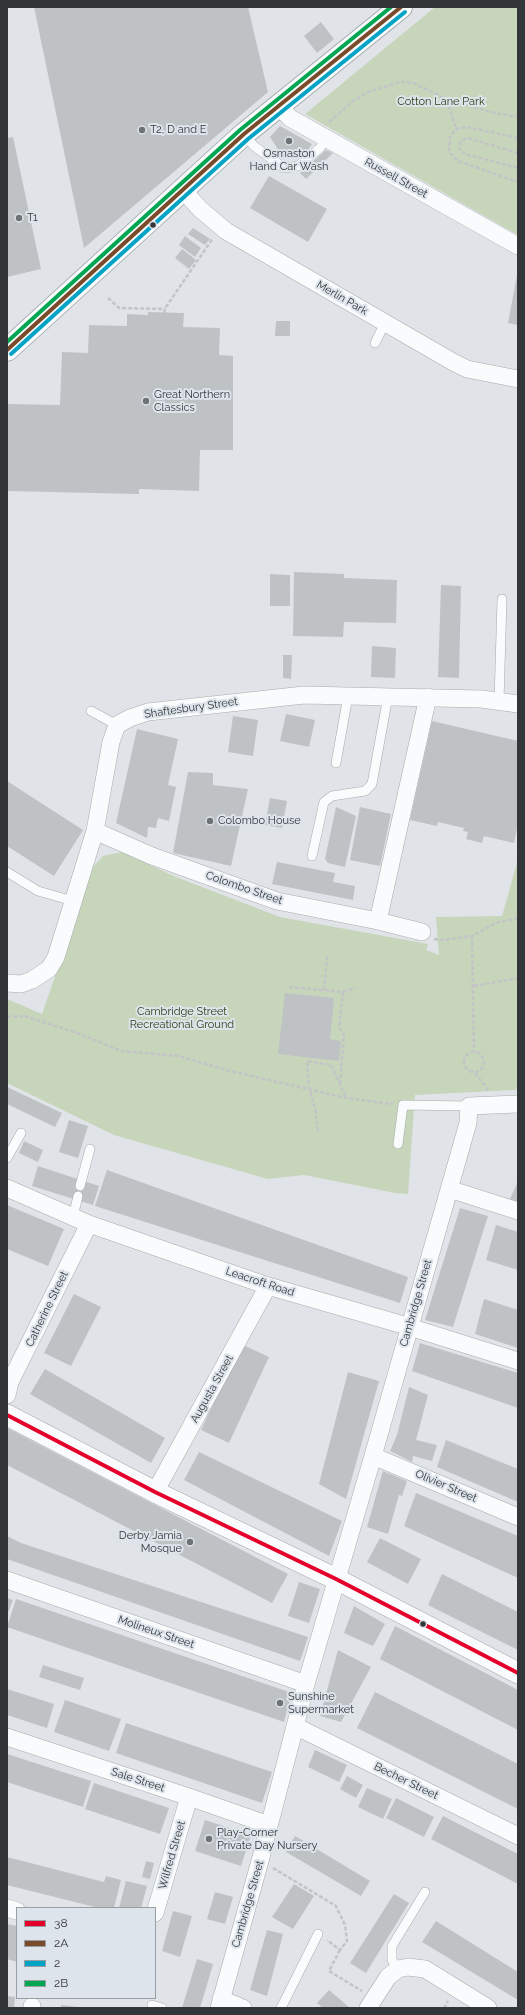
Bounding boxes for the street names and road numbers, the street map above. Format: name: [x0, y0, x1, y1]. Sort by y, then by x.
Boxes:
street label: Russell Street: [362, 155, 430, 201]
street label: Merlin Park: [314, 278, 370, 318]
street label: Shaftesbury Street: [143, 695, 239, 721]
street label: Colombo Street: [204, 869, 284, 907]
street label: Cambridge Street: [397, 1258, 435, 1348]
street label: Leacroft Road: [224, 1265, 296, 1299]
street label: Catherine Street: [23, 1269, 71, 1349]
street label: Augusta Street: [188, 1353, 236, 1425]
street label: Olivier Street: [413, 1467, 479, 1505]
street label: Molineux Street: [116, 1613, 196, 1651]
street label: Becher Street: [372, 1760, 440, 1802]
street label: Sale Street: [110, 1765, 166, 1795]
street label: Wilfred Street: [156, 1819, 188, 1891]
street label: Cambridge Street: [229, 1859, 267, 1949]

